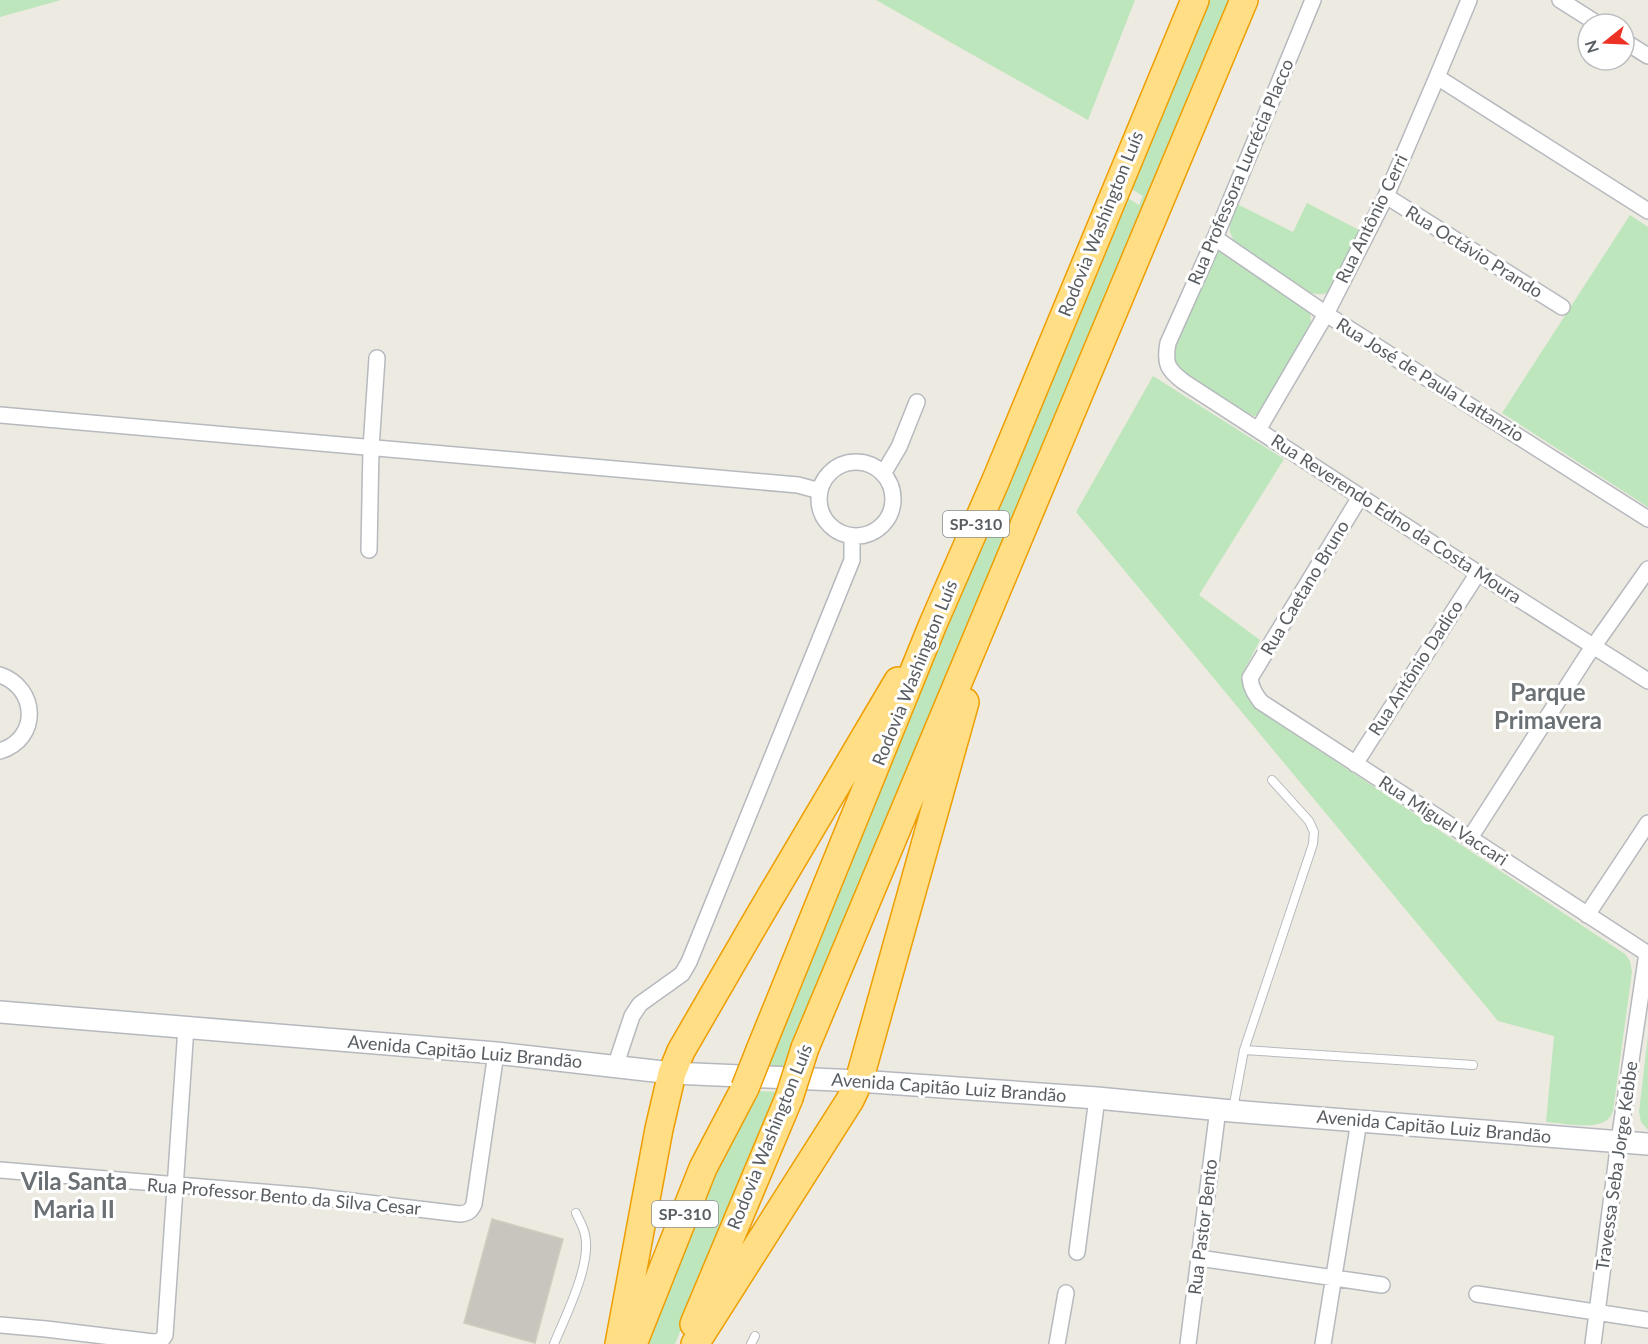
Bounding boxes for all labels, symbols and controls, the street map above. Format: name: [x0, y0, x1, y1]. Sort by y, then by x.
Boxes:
north arrow: [1576, 12, 1636, 72]
text: N: [1580, 38, 1602, 56]
street label: Rua Professora Lucrécia Placco: [1182, 55, 1298, 288]
street label: Rodovia Washington Luís: [1053, 127, 1147, 320]
street label: Rua Antônio Cerri: [1330, 151, 1412, 287]
street label: Rua Octávio Prando: [1402, 200, 1547, 302]
street label: Rua José de Paula Lattanzio: [1333, 312, 1528, 446]
street label: Rua Reverendo Edno da Costa Moura: [1267, 429, 1526, 607]
road number: SP-310: [943, 511, 1009, 537]
street label: Rua Caetano Bruno: [1255, 516, 1353, 659]
street label: Rodovia Washington Luís: [867, 576, 961, 769]
street label: Rua Antônio Dadico: [1363, 596, 1467, 739]
district label: Parque Primavera: [1494, 677, 1602, 734]
street label: Rua Miguel Vaccari: [1375, 770, 1512, 870]
street label: Avenida Capitão Luiz Brandão: [347, 1030, 583, 1072]
street label: Rodovia Washington Luís: [722, 1040, 816, 1233]
street label: Travessa Seba Jorge Kebbe: [1590, 1060, 1642, 1272]
street label: Avenida Capitão Luiz Brandão: [831, 1068, 1067, 1106]
street label: Avenida Capitão Luiz Brandão: [1316, 1105, 1552, 1147]
street label: Rua Pastor Bento: [1183, 1158, 1221, 1296]
district label: Vila Santa Maria II: [20, 1166, 127, 1223]
street label: Rua Professor Bento da Silva Cesar: [146, 1173, 422, 1219]
road number: SP-310: [652, 1201, 718, 1227]

